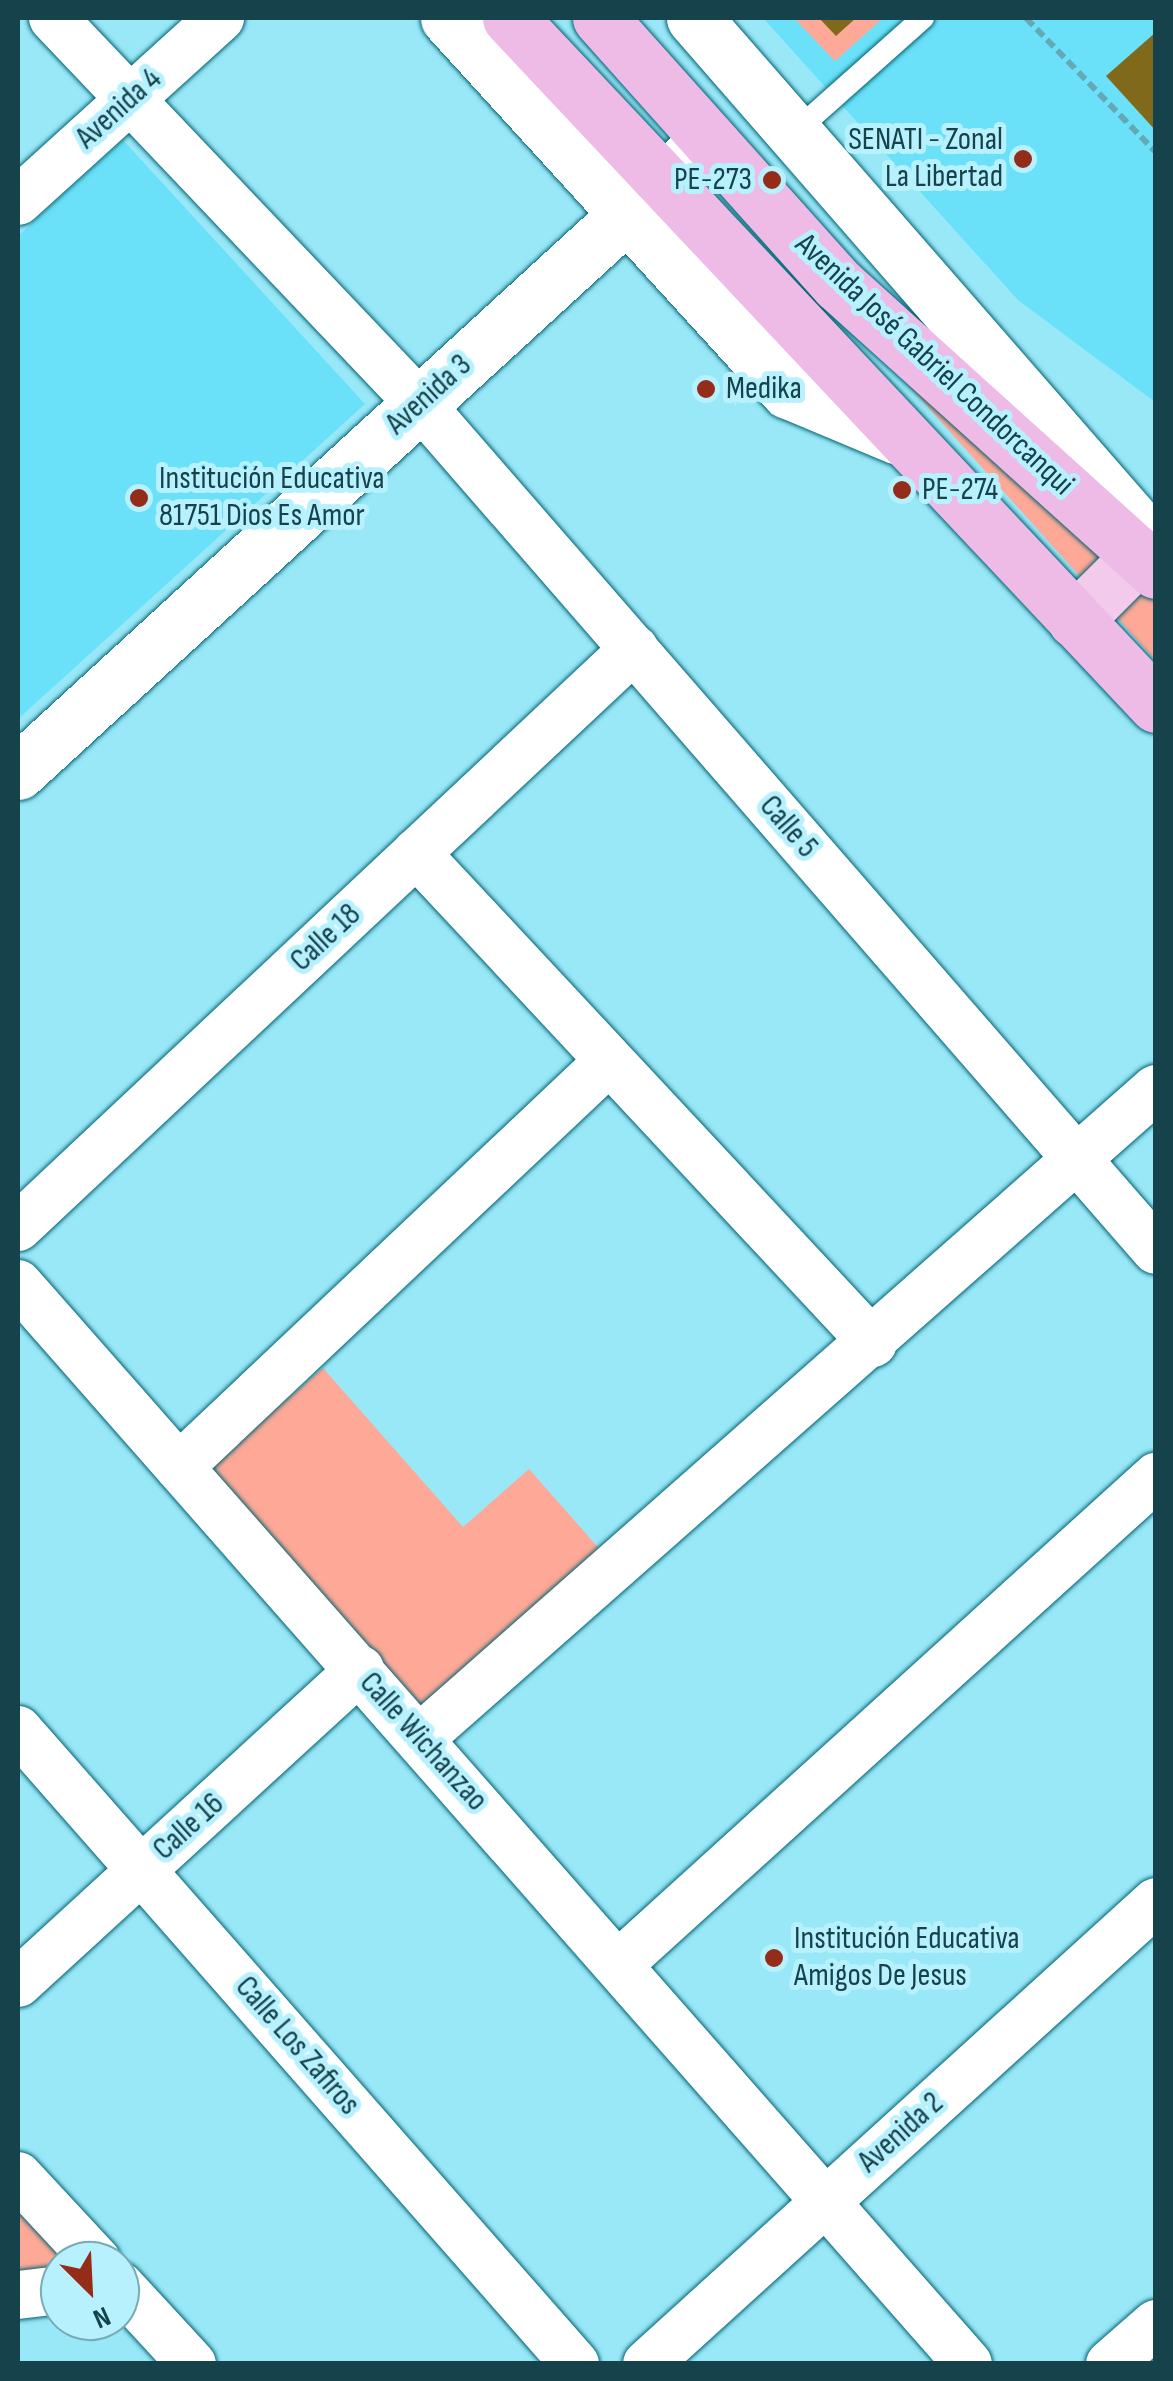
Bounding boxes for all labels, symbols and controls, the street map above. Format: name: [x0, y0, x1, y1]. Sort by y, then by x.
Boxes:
street label: Avenida 4: [68, 61, 170, 157]
place label: SENATI - Zonal La Libertad: [848, 122, 1003, 197]
marker: SENATI - Zonal La Libertad: [1012, 148, 1034, 170]
place label: PE-273: [674, 161, 752, 199]
marker: PE-273: [761, 169, 783, 191]
street label: Avenida José Gabriel Condorcanqui: [787, 226, 1081, 504]
street label: Avenida 3: [378, 347, 480, 443]
place label: Medika: [726, 370, 802, 408]
marker: Medika: [695, 378, 717, 400]
place label: Institución Educativa 81751 Dios Es Amor: [159, 461, 385, 536]
place label: PE-274: [922, 471, 998, 509]
marker: PE-274: [891, 479, 913, 501]
marker: Institución Educativa 81751 Dios Es Amor: [128, 487, 150, 509]
street label: Calle 5: [751, 788, 825, 866]
street label: Calle 18: [283, 896, 369, 980]
street label: Calle Wichanzao: [351, 1665, 495, 1819]
street label: Calle 16: [146, 1785, 232, 1869]
place label: Institución Educativa Amigos De Jesus: [794, 1921, 1020, 1996]
marker: Institución Educativa Amigos De Jesus: [763, 1947, 785, 1969]
street label: Calle Los Zafiros: [226, 1969, 368, 2123]
street label: Avenida 2: [850, 2085, 952, 2181]
north arrow: [40, 2241, 140, 2341]
text: N: [88, 2299, 115, 2335]

